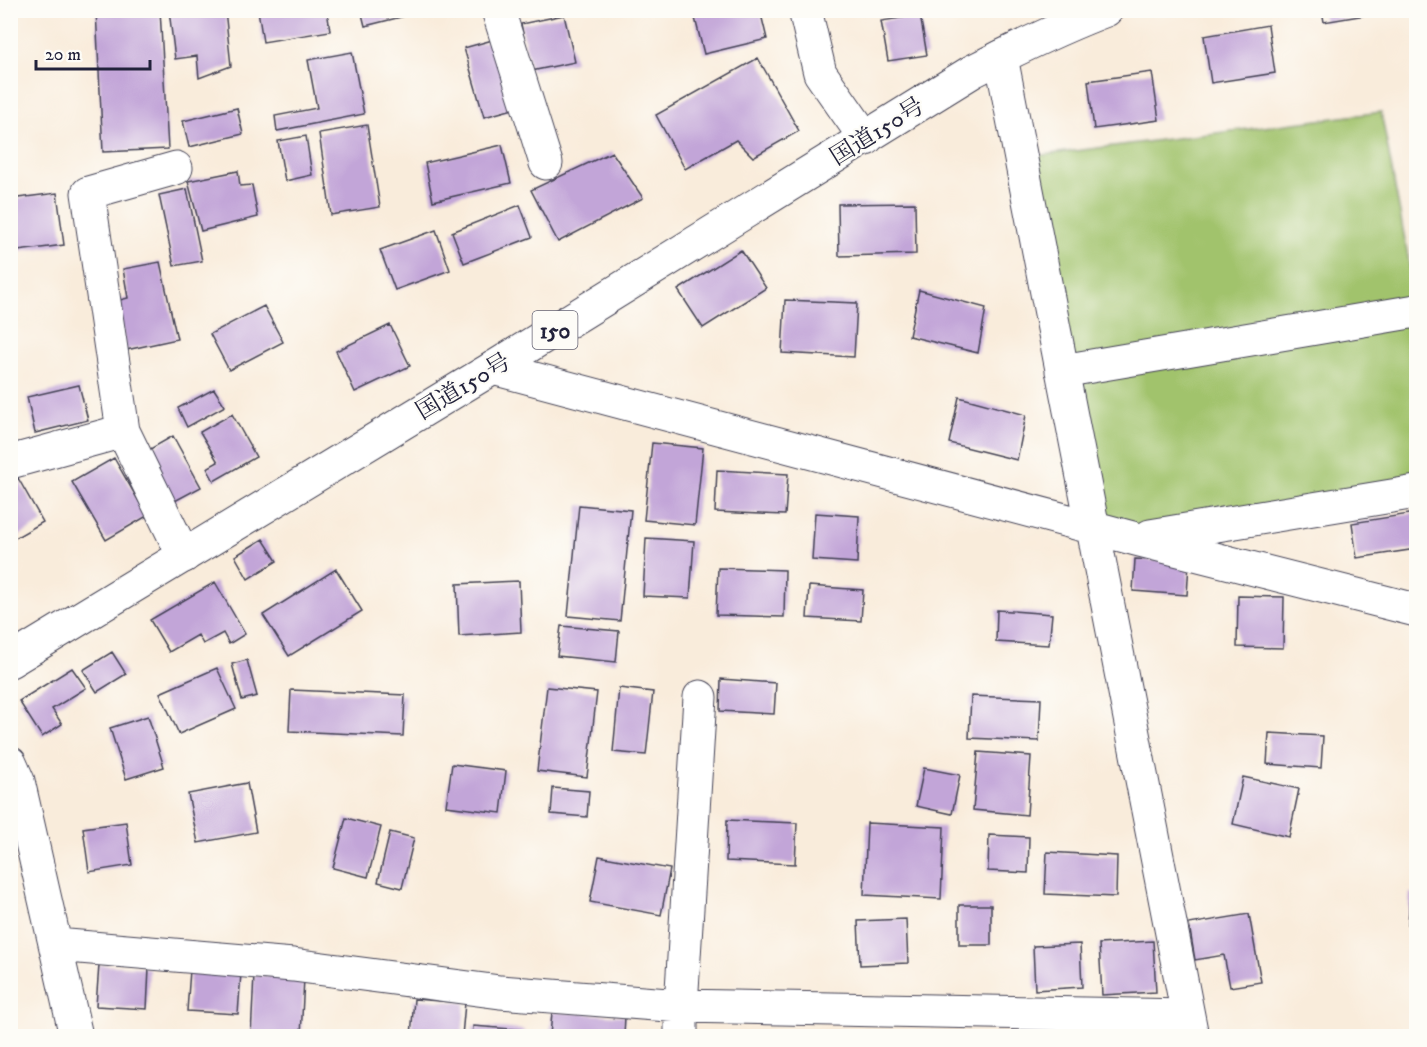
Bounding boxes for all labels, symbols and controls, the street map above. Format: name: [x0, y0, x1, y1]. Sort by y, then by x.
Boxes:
scale bar: [36, 33, 150, 71]
text: 20 m: [45, 44, 81, 66]
street label: 国道150号: [825, 91, 930, 173]
road number: 150: [532, 311, 578, 349]
street label: 国道150号: [411, 347, 516, 427]

